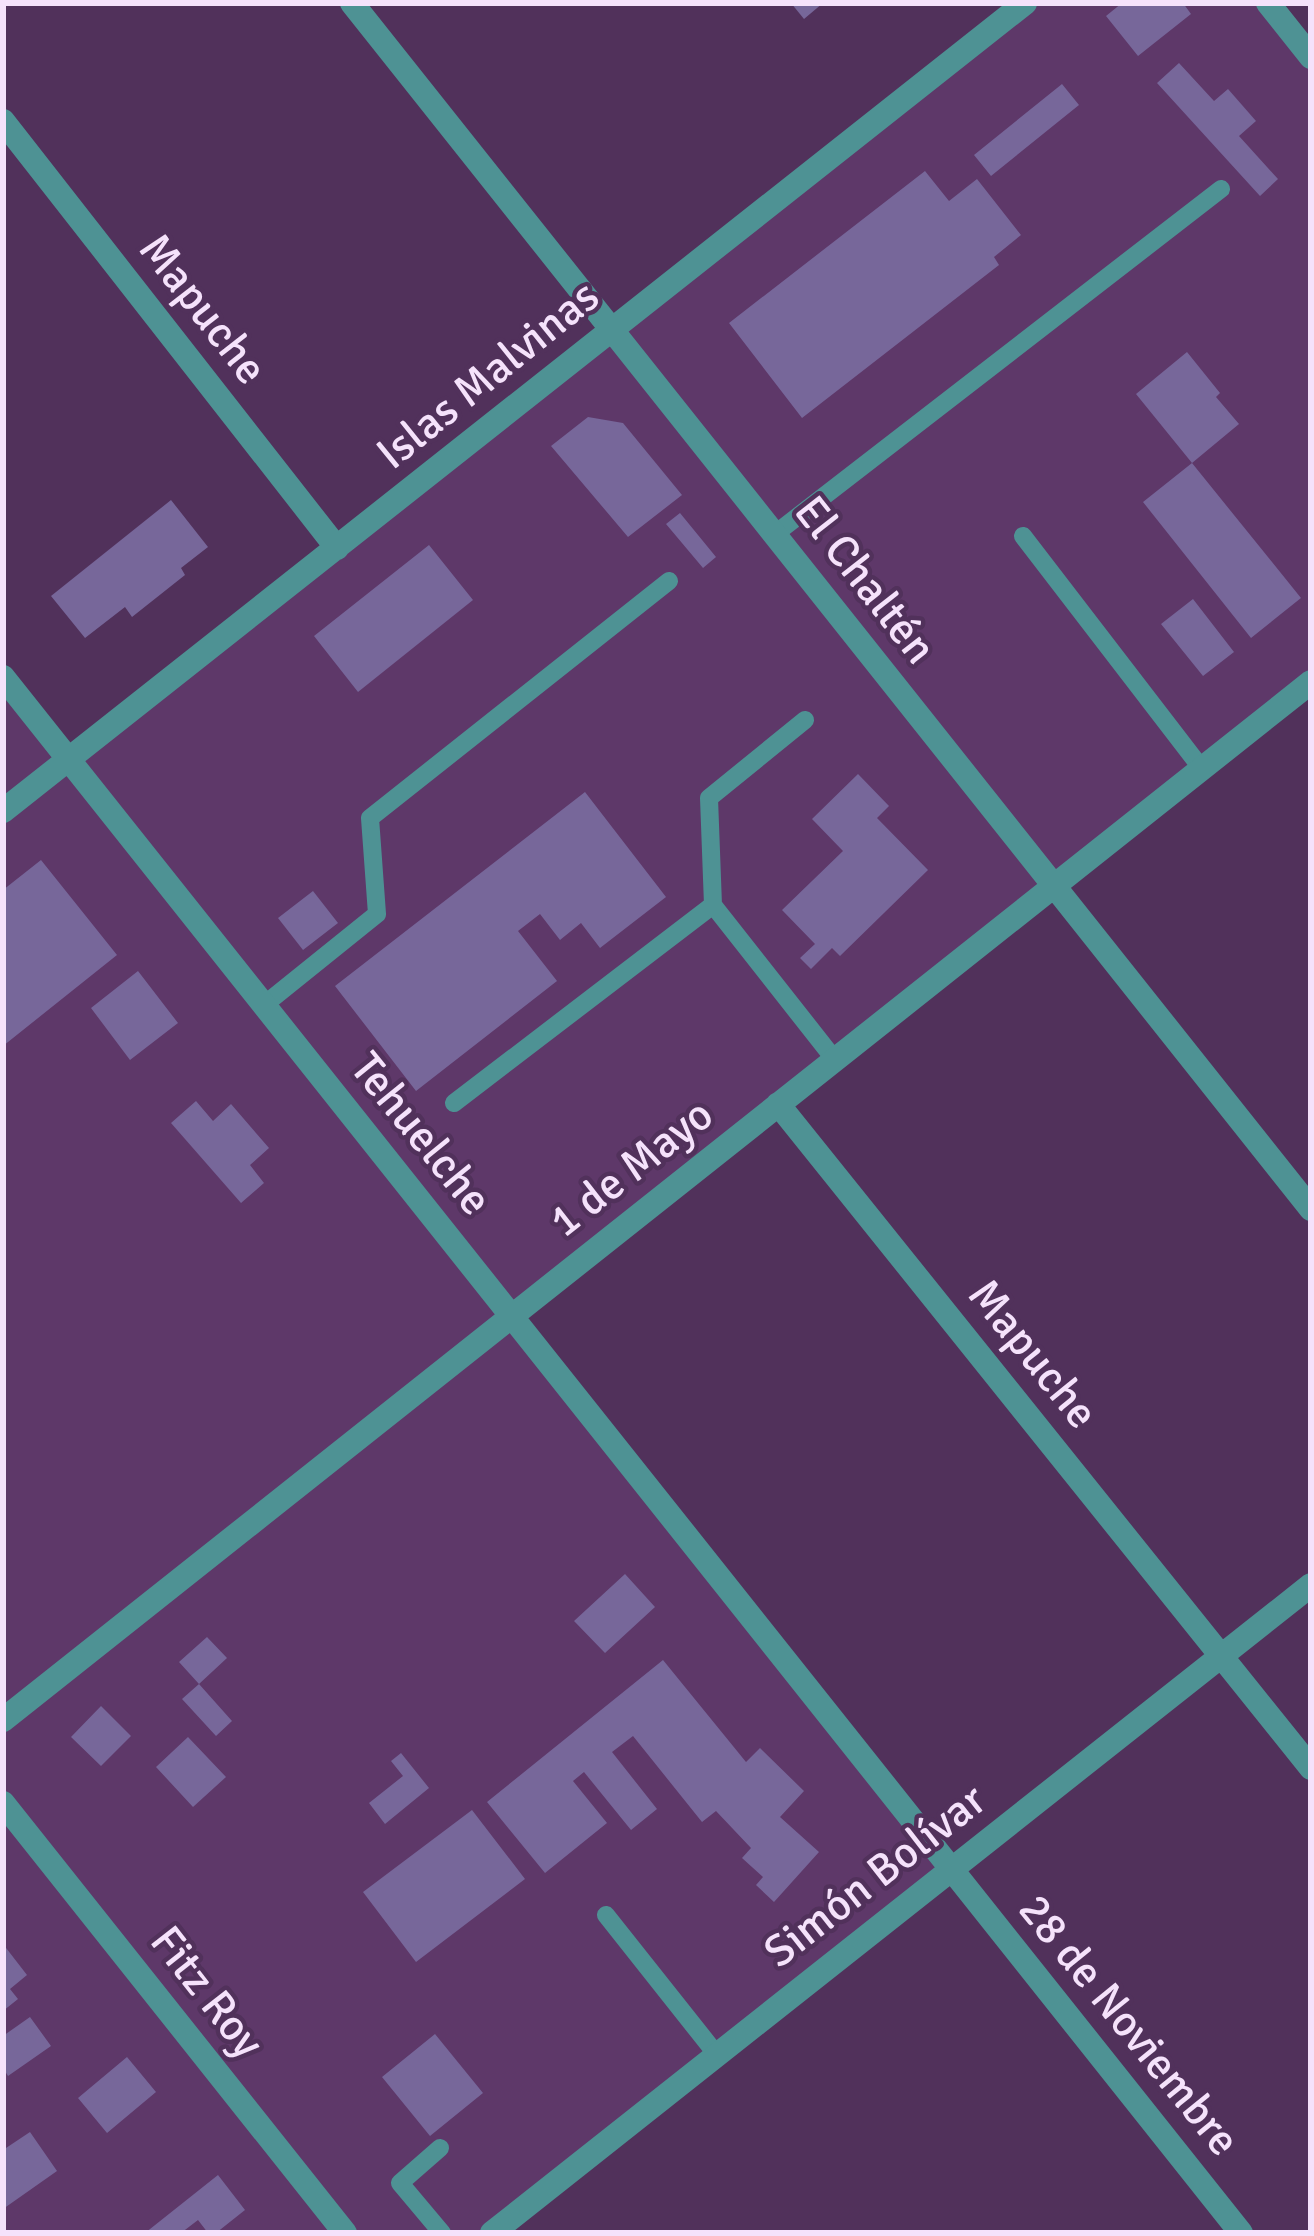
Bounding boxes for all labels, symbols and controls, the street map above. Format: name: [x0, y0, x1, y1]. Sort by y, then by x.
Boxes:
street label: Mapuche: [127, 223, 279, 395]
street label: Islas Malvinas: [366, 269, 610, 481]
street label: El Chaltén: [782, 485, 948, 675]
street label: Tehuelche: [339, 1042, 503, 1226]
street label: 1 de Mayo: [538, 1087, 724, 1249]
street label: Mapuche: [956, 1268, 1110, 1440]
street label: Simón Bolívar: [753, 1772, 997, 1980]
street label: 28 de Noviembre: [1007, 1883, 1251, 2167]
street label: Fitz Roy: [139, 1915, 275, 2069]

